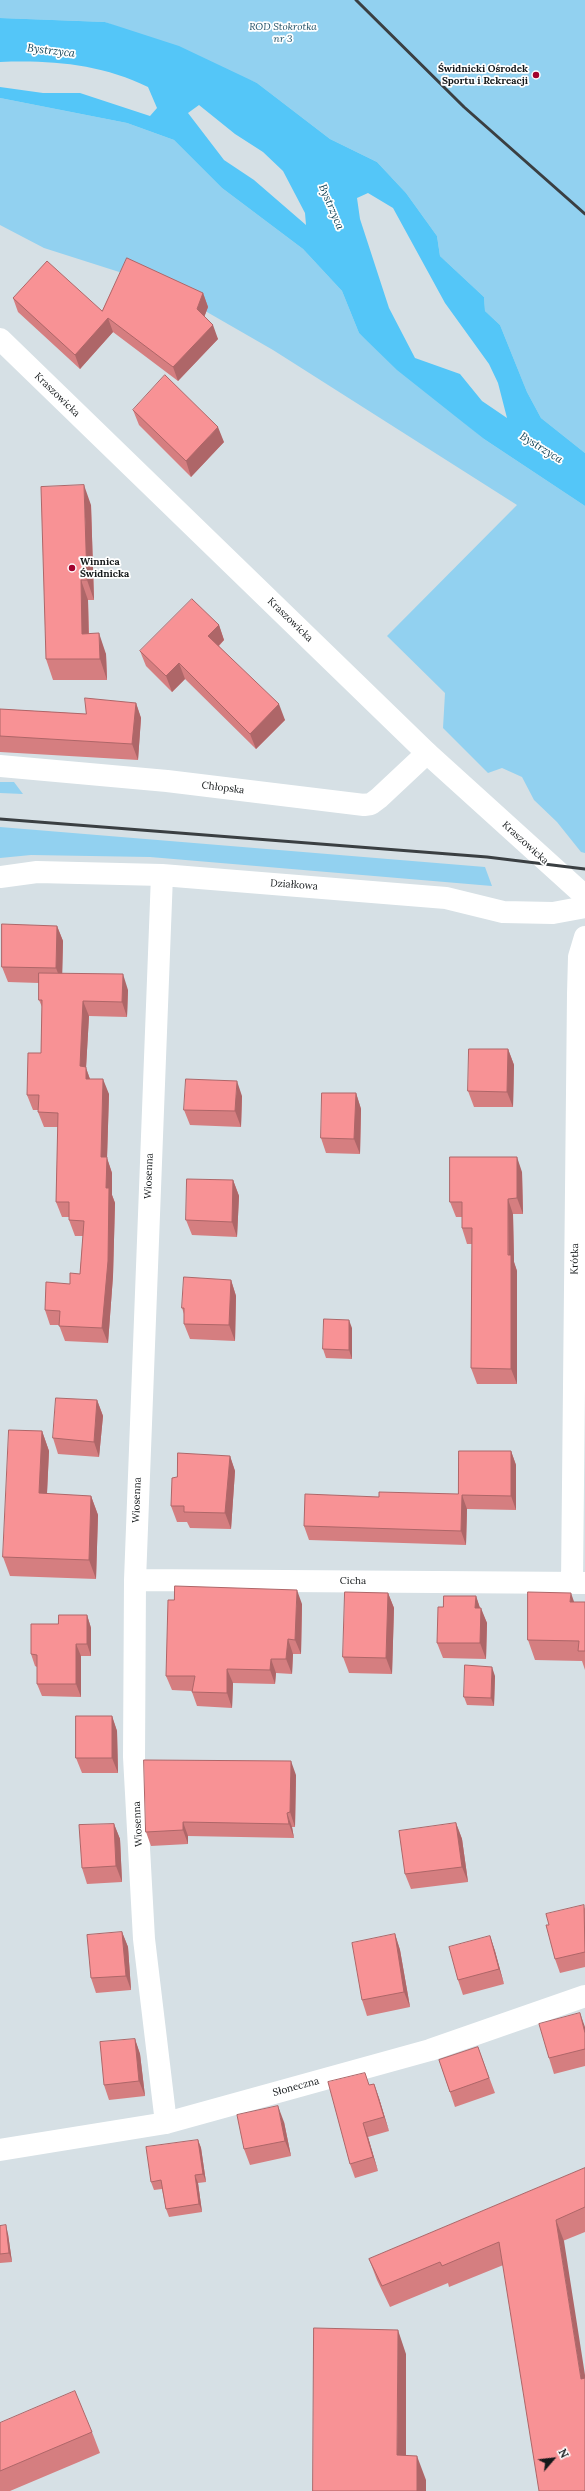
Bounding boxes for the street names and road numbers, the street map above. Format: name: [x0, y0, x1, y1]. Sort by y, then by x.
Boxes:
street label: Kraszowicka: [32, 370, 82, 420]
street label: Kraszowicka: [265, 595, 315, 645]
street label: Chłopska: [201, 779, 245, 797]
street label: Kraszowicka: [499, 819, 551, 867]
street label: Działkowa: [270, 877, 318, 893]
street label: Wiosenna: [142, 1153, 156, 1199]
street label: Krótka: [569, 1243, 581, 1275]
street label: Wiosenna: [130, 1477, 144, 1523]
street label: Cicha: [340, 1575, 366, 1587]
street label: Wiosenna: [131, 1801, 145, 1847]
street label: Słoneczna: [271, 2075, 321, 2099]

